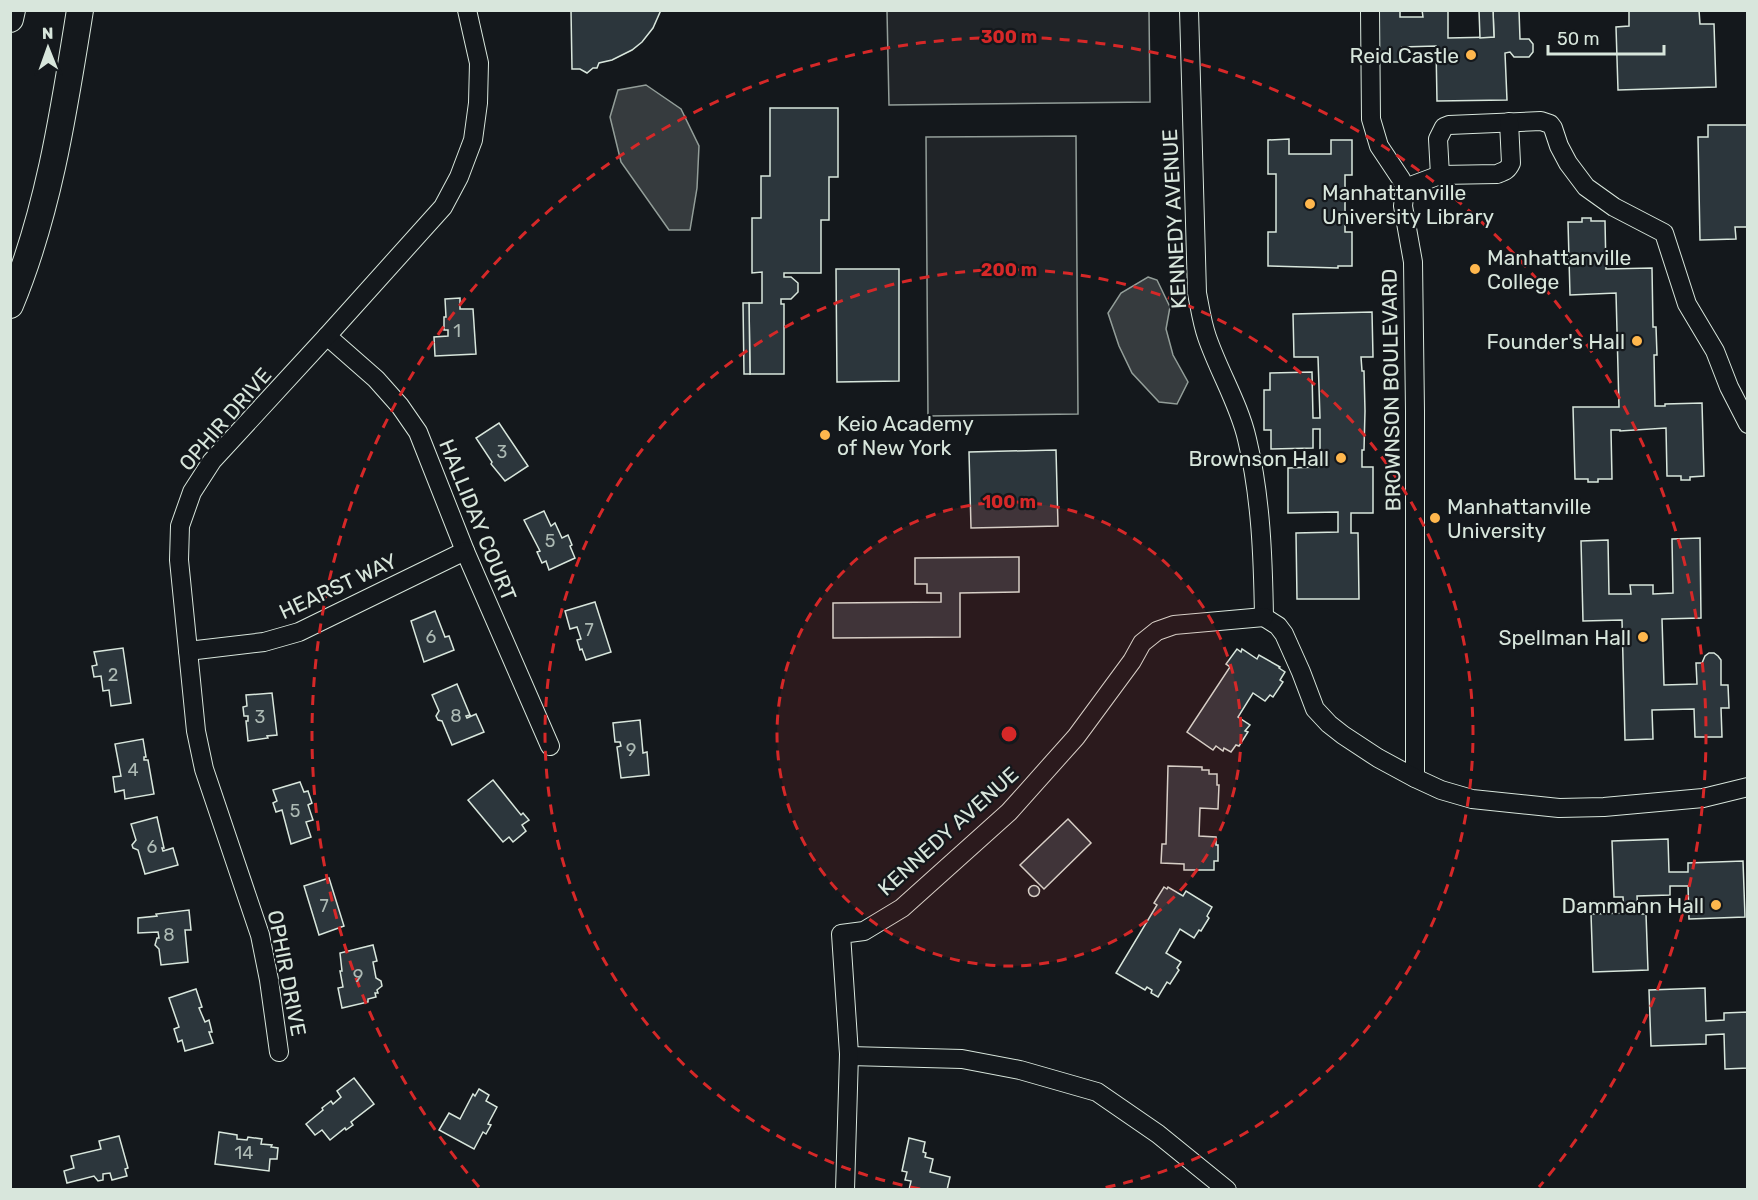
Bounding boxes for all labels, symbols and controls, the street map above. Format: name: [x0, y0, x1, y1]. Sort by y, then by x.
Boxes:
north arrow: [18, 18, 78, 78]
scale bar: [1548, 18, 1664, 56]
text: N: [42, 24, 54, 43]
text: 300 m: [981, 26, 1037, 48]
text: 50 m: [1557, 28, 1600, 50]
place label: Reid Castle: [1350, 43, 1459, 68]
marker: Reid Castle: [1464, 48, 1478, 62]
street label: KENNEDY AVENUE: [1157, 128, 1191, 310]
place label: Manhattanville University Library: [1322, 180, 1494, 229]
marker: Manhattanville University Library: [1303, 197, 1317, 211]
place label: Manhattanville College: [1487, 245, 1631, 294]
text: 200 m: [981, 259, 1037, 281]
marker: Manhattanville College: [1468, 262, 1482, 276]
street label: BROWNSON BOULEVARD: [1376, 268, 1406, 512]
house number: 1: [453, 320, 461, 342]
place label: Founder's Hall: [1487, 329, 1625, 354]
marker: Founder's Hall: [1630, 334, 1644, 348]
street label: OPHIR DRIVE: [174, 363, 276, 475]
place label: Keio Academy of New York: [837, 411, 974, 460]
marker: Keio Academy of New York: [818, 428, 832, 442]
street label: HALLIDAY COURT: [434, 436, 522, 604]
house number: 3: [497, 441, 507, 463]
place label: Brownson Hall: [1188, 446, 1329, 471]
marker: Brownson Hall: [1334, 451, 1348, 465]
text: 100 m: [982, 491, 1036, 513]
place label: Manhattanville University: [1447, 494, 1591, 543]
marker: Manhattanville University: [1428, 511, 1442, 525]
house number: 5: [545, 530, 555, 552]
street label: HEARST WAY: [275, 548, 401, 624]
house number: 7: [584, 619, 594, 641]
place label: Spellman Hall: [1499, 625, 1631, 650]
house number: 6: [426, 626, 437, 648]
marker: Spellman Hall: [1636, 630, 1650, 644]
house number: 2: [108, 664, 118, 686]
house number: 8: [450, 705, 462, 727]
house number: 3: [255, 706, 265, 728]
centre of rings: [999, 724, 1019, 744]
house number: 9: [626, 739, 636, 761]
house number: 4: [127, 759, 139, 781]
street label: KENNEDY AVENUE: [873, 761, 1023, 901]
house number: 5: [290, 800, 300, 822]
house number: 6: [147, 836, 158, 858]
place label: Dammann Hall: [1562, 893, 1704, 918]
house number: 7: [319, 895, 329, 917]
marker: Dammann Hall: [1709, 898, 1723, 912]
street label: OPHIR DRIVE: [263, 908, 311, 1038]
house number: 8: [163, 924, 175, 946]
house number: 9: [353, 965, 363, 987]
house number: 14: [235, 1142, 253, 1164]

